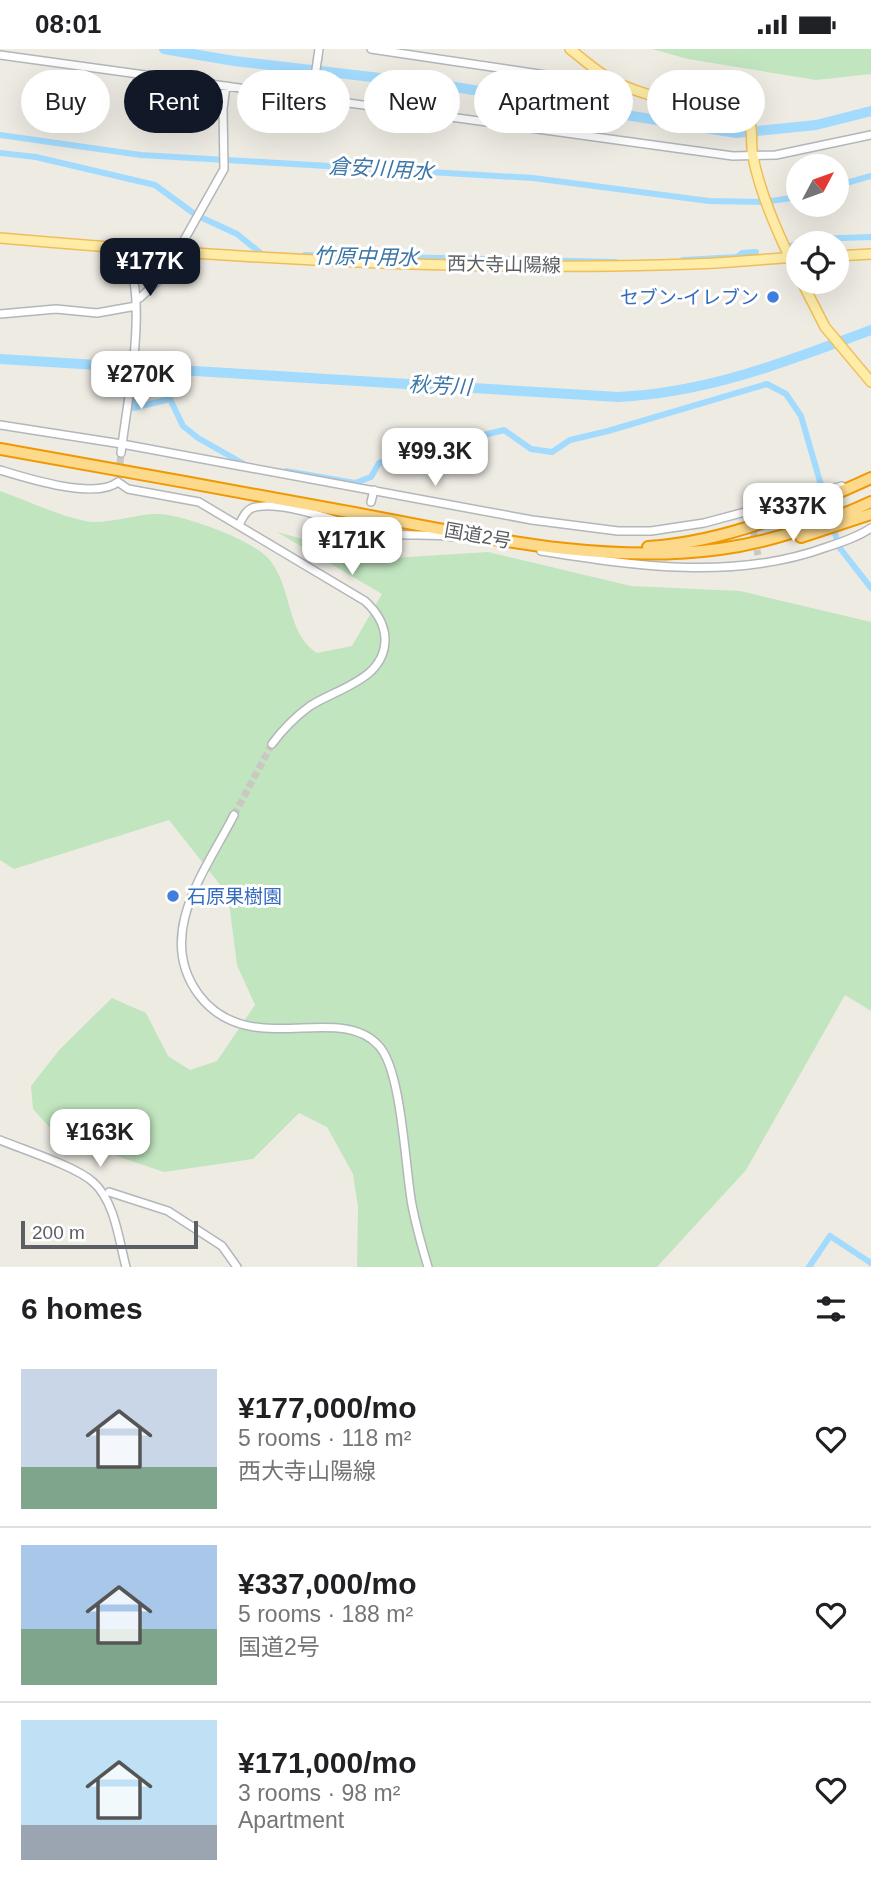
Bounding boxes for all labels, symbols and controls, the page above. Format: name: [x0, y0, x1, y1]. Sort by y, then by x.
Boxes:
text: 08:01: [35, 9, 102, 39]
chip: Buy: [21, 70, 110, 133]
chip: Rent: [124, 70, 223, 133]
chip: Filters: [237, 70, 350, 133]
chip: New: [364, 70, 460, 133]
chip: Apartment: [474, 70, 633, 133]
chip: House: [647, 70, 765, 133]
water label: 倉安川用水: [328, 154, 436, 183]
north arrow: [786, 154, 849, 217]
map controls: [786, 154, 849, 294]
button: locate: [786, 231, 849, 294]
pin: ¥177K: [101, 239, 199, 298]
water label: 竹原中用水: [313, 244, 421, 269]
text: ¥177K: [116, 248, 184, 274]
street label: 西大寺山陽線: [447, 253, 561, 276]
place label: セブン-イレブン: [620, 287, 759, 308]
marker: セブン-イレブン: [765, 289, 781, 305]
pin: ¥270K: [92, 351, 190, 411]
text: ¥270K: [107, 361, 175, 387]
water label: 秋芳川: [408, 372, 474, 399]
pin: ¥99.3K: [378, 429, 492, 488]
text: ¥99.3K: [398, 438, 472, 464]
pin: ¥337K: [744, 483, 842, 543]
text: ¥337K: [759, 493, 827, 519]
pin: ¥171K: [303, 517, 401, 577]
street label: 国道2号: [443, 519, 513, 552]
text: ¥171K: [318, 527, 386, 553]
place label: 石原果樹園: [187, 886, 282, 907]
marker: 石原果樹園: [165, 888, 181, 904]
pin: ¥163K: [51, 1109, 149, 1169]
text: ¥163K: [66, 1119, 134, 1145]
scale bar: [21, 1218, 198, 1250]
text: 200 m: [32, 1222, 85, 1243]
icon: filters: [812, 1290, 850, 1328]
text: 6 homes: [21, 1292, 143, 1325]
text: ¥177,000/mo: [238, 1391, 416, 1424]
icon: home: [77, 1397, 161, 1481]
icon: heart: [812, 1420, 850, 1458]
text: 5 rooms · 118 m²: [238, 1425, 411, 1451]
text: 西大寺山陽線: [238, 1458, 376, 1484]
text: ¥337,000/mo: [238, 1567, 416, 1600]
icon: home: [77, 1573, 161, 1657]
icon: heart: [812, 1596, 850, 1634]
text: 5 rooms · 188 m²: [238, 1601, 413, 1627]
text: 国道2号: [238, 1634, 320, 1660]
text: ¥171,000/mo: [238, 1746, 416, 1779]
icon: home: [77, 1748, 161, 1832]
icon: heart: [812, 1771, 850, 1809]
text: 3 rooms · 98 m²: [238, 1780, 400, 1806]
text: Apartment: [238, 1807, 344, 1833]

